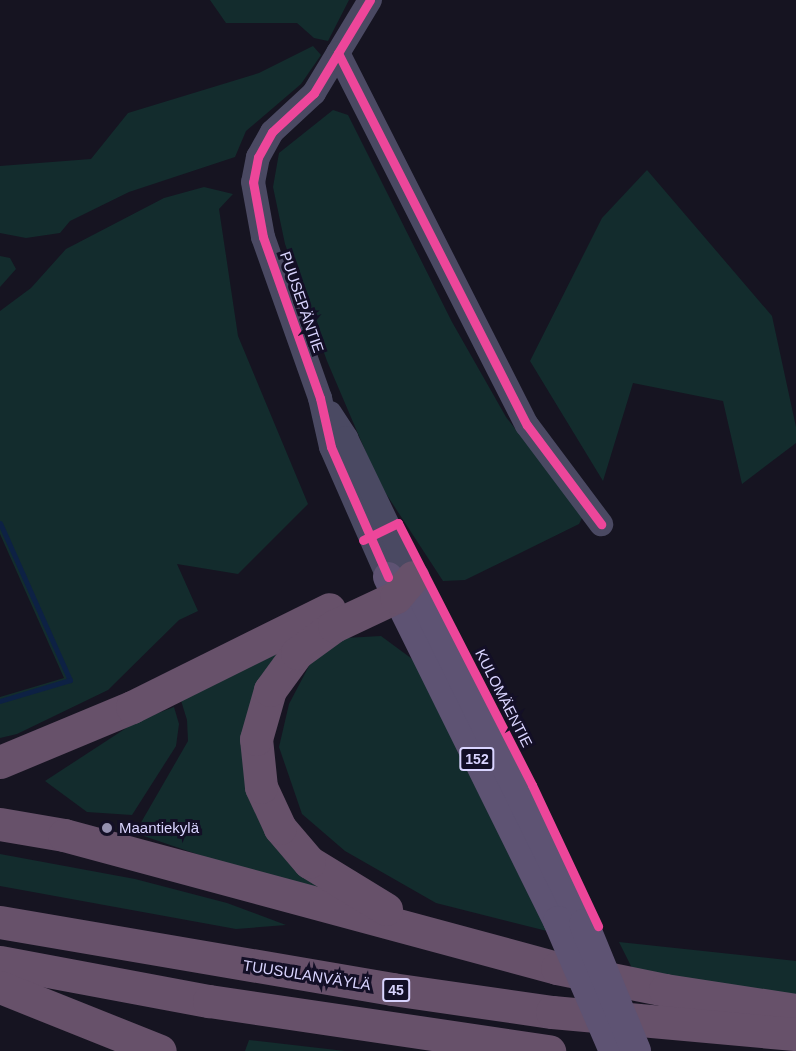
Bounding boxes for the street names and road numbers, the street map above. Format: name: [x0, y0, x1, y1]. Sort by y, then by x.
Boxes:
street label: PUUSEPÄNTIE: [276, 249, 328, 355]
street label: KULOMÄENTIE: [472, 646, 536, 750]
road number: 152: [459, 748, 495, 770]
street label: TUUSULANVÄYLÄ: [242, 956, 372, 994]
road number: 45: [381, 979, 411, 1001]

